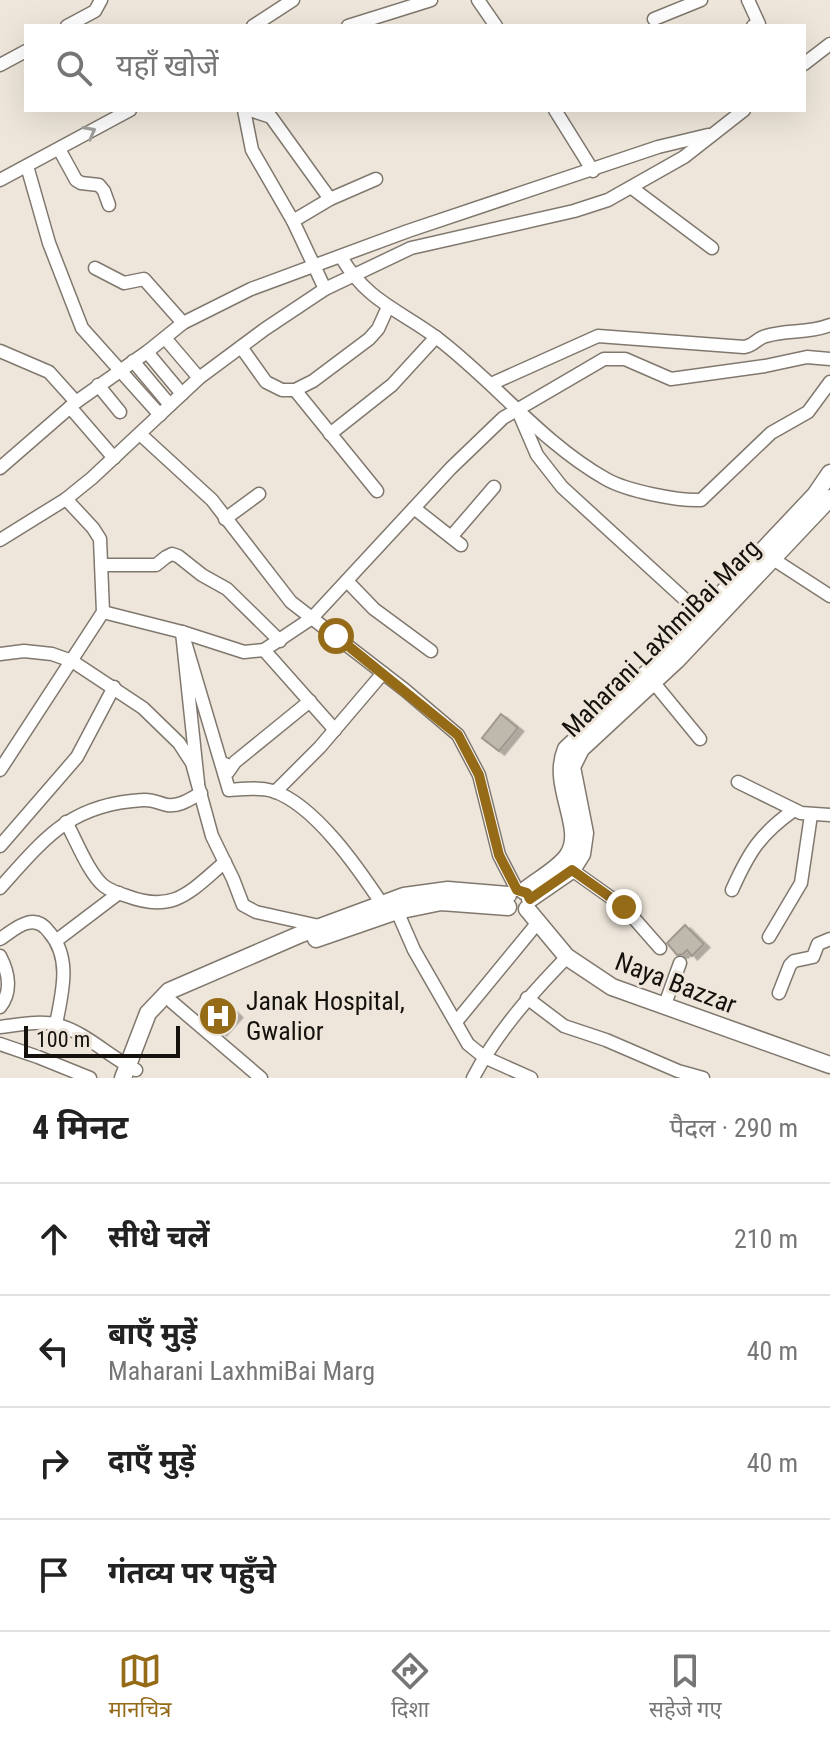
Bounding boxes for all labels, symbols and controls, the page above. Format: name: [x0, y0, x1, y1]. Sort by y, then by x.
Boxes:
search box: [24, 24, 806, 112]
icon: search: [52, 46, 96, 90]
text: यहाँ खोजें: [116, 48, 219, 83]
one-way arrow: [82, 127, 96, 142]
street label: Maharani LaxhmiBai Marg: [556, 533, 766, 743]
route start: [318, 618, 354, 654]
route end: [606, 889, 642, 925]
street label: Naya Bazzar: [611, 946, 741, 1020]
place label: Janak Hospital, Gwalior: [246, 986, 405, 1046]
hospital icon: Janak Hospital, Gwalior: [197, 995, 239, 1037]
scale bar: [24, 1022, 180, 1058]
text: 100 m: [36, 1027, 90, 1052]
text: 4 मिनट: [32, 1107, 128, 1147]
text: पैदल · 290 m: [669, 1113, 798, 1143]
icon: ahead: [32, 1217, 76, 1261]
text: सीधे चलें: [108, 1219, 209, 1254]
text: 210 m: [734, 1224, 798, 1254]
text: बाएँ मुड़ें: [108, 1316, 197, 1351]
icon: left: [32, 1329, 76, 1373]
text: 40 m: [747, 1336, 798, 1366]
text: Maharani LaxhmiBai Marg: [108, 1356, 375, 1386]
icon: right: [32, 1441, 76, 1485]
text: दाएँ मुड़ें: [108, 1443, 195, 1478]
text: 40 m: [747, 1448, 798, 1478]
icon: arrive: [32, 1553, 76, 1597]
text: गंतव्य पर पहुँचे: [108, 1555, 276, 1590]
tab: मानचित्र: [108, 1649, 171, 1726]
tab: दिशा: [388, 1649, 432, 1726]
tab: सहेजे गए: [649, 1649, 722, 1726]

